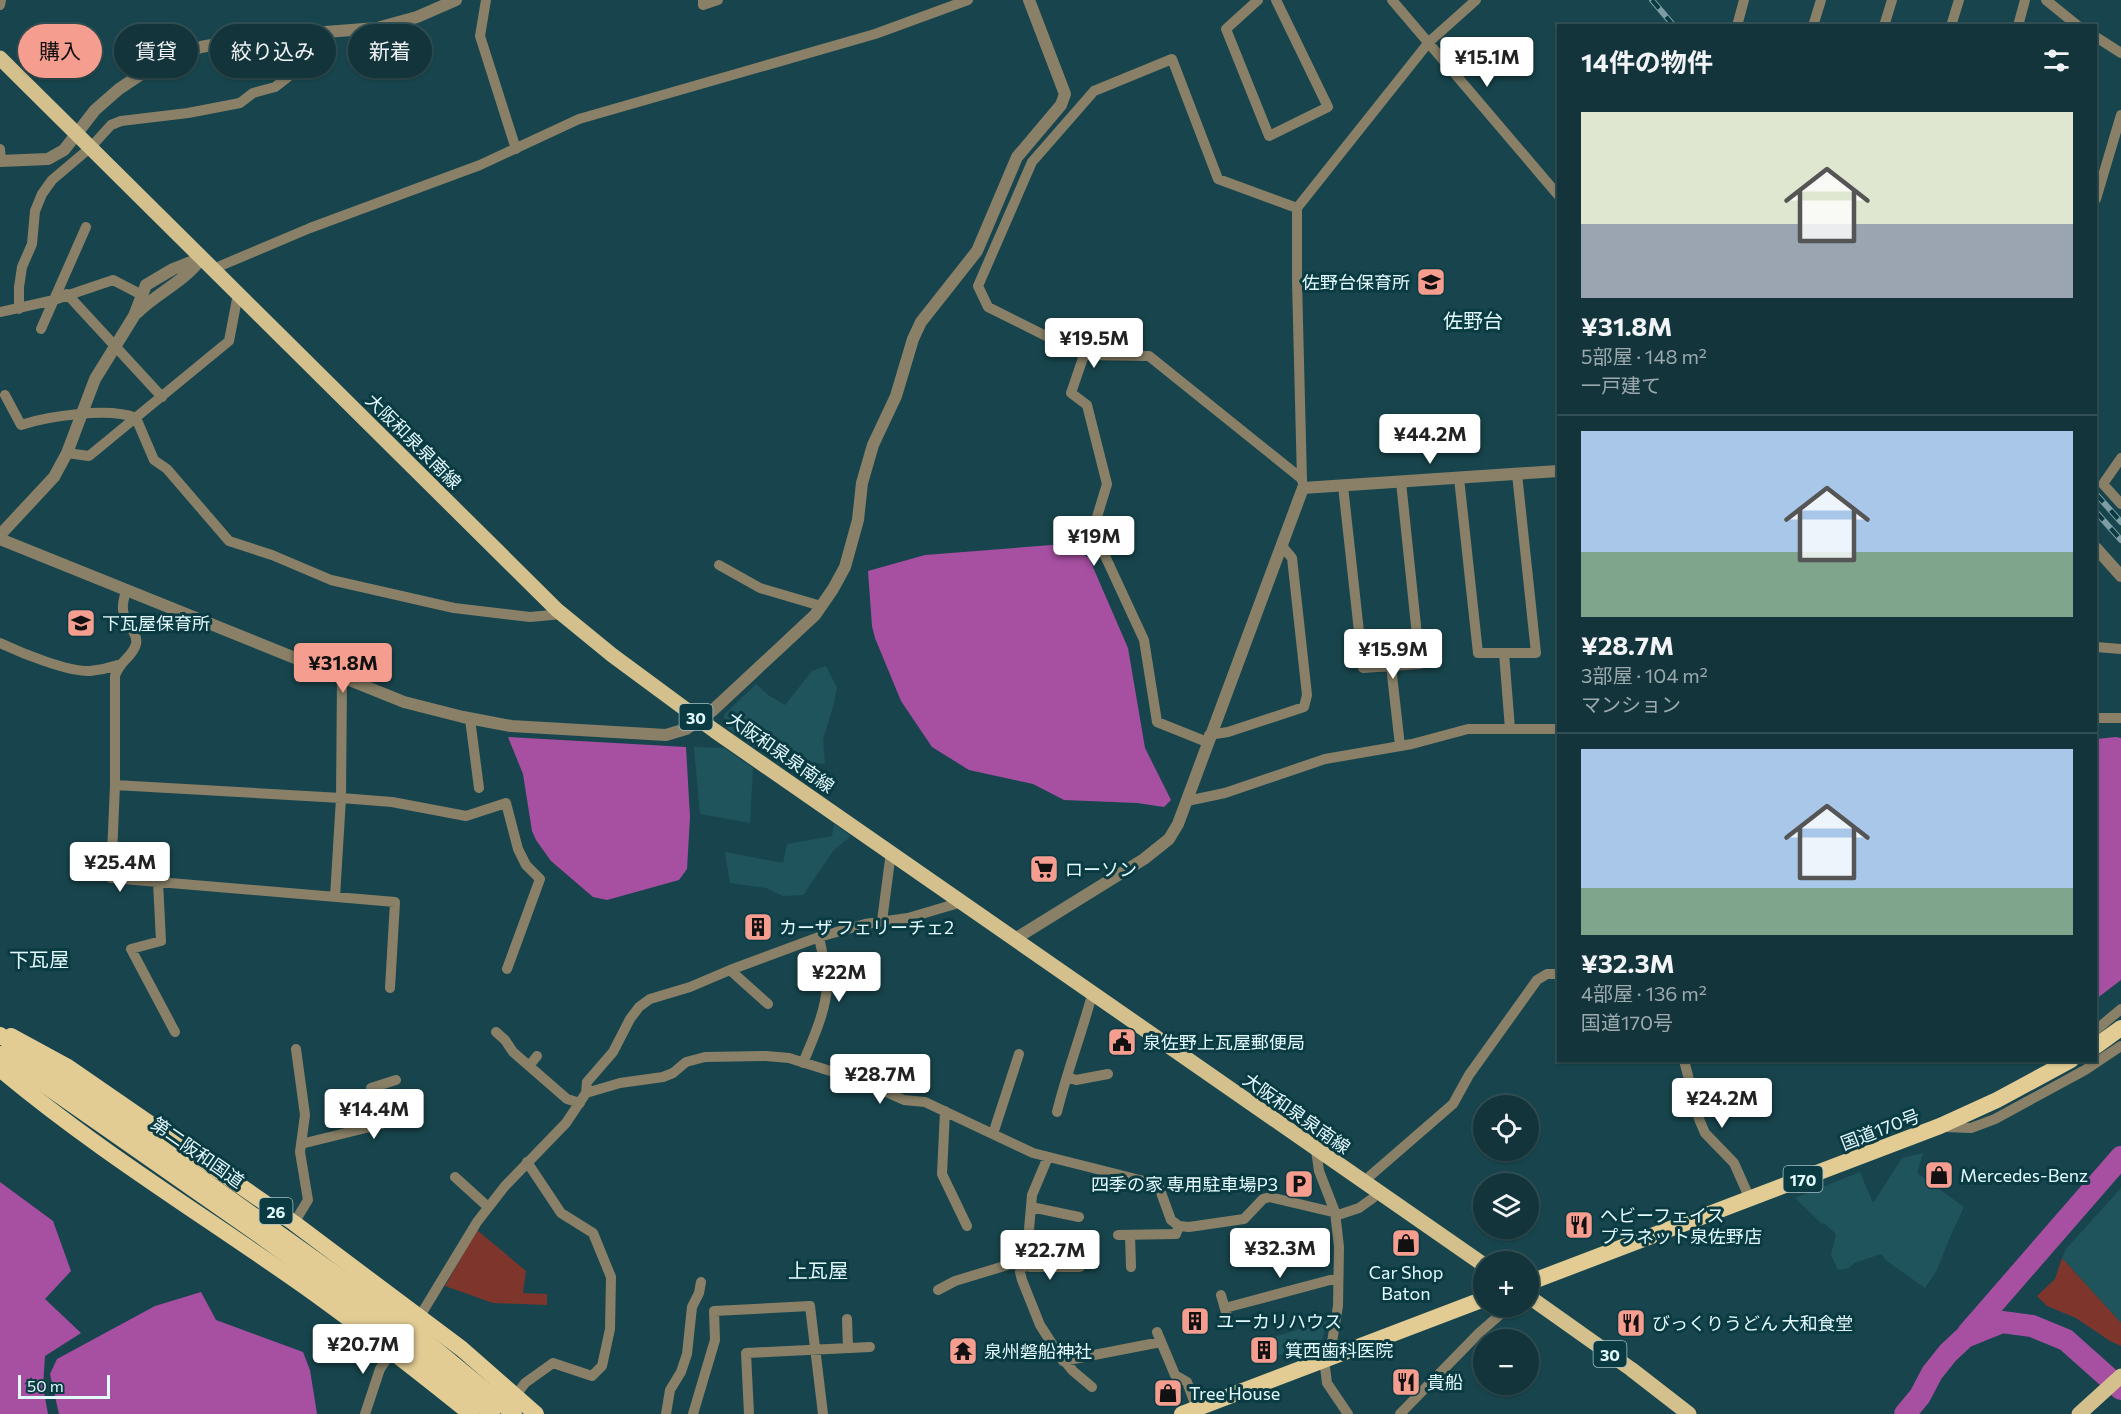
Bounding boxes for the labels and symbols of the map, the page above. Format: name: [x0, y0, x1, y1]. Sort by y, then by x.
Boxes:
pin: ¥15.1M: [1438, 37, 1536, 88]
school or university icon: 佐野台保育所: [1415, 266, 1447, 298]
place label: 佐野台保育所: [1302, 271, 1410, 293]
district label: 佐野台: [1443, 308, 1503, 332]
pin: ¥19.5M: [1045, 318, 1143, 369]
street label: 大阪和泉泉南線: [362, 389, 466, 493]
pin: ¥44.2M: [1381, 414, 1479, 465]
pin: ¥19M: [1058, 516, 1130, 567]
school or university icon: 下瓦屋保育所: [65, 607, 97, 639]
place label: 下瓦屋保育所: [102, 612, 210, 634]
pin: ¥15.9M: [1344, 629, 1442, 680]
pin: ¥31.8M: [294, 643, 392, 694]
road number: 30: [680, 704, 712, 730]
street label: 大阪和泉泉南線: [723, 707, 839, 797]
pin: ¥25.4M: [71, 842, 169, 893]
supermarket icon: ローソン: [1028, 853, 1060, 885]
place label: ローソン: [1065, 858, 1137, 880]
building icon: カーザ フェリーチェ2: [742, 911, 774, 943]
place label: カーザ フェリーチェ2: [779, 916, 954, 938]
district label: 下瓦屋: [9, 947, 69, 971]
pin: ¥22M: [803, 952, 875, 1003]
public building icon: 泉佐野上瓦屋郵便局: [1106, 1026, 1138, 1058]
place label: 泉佐野上瓦屋郵便局: [1143, 1031, 1305, 1053]
pin: ¥28.7M: [831, 1054, 929, 1105]
street label: 大阪和泉泉南線: [1239, 1068, 1355, 1158]
pin: ¥24.2M: [1673, 1078, 1771, 1129]
pin: ¥14.4M: [325, 1089, 423, 1140]
street label: 国道170号: [1837, 1104, 1923, 1154]
street label: 第二阪和国道: [147, 1112, 249, 1192]
shop icon: Mercedes-Benz: [1923, 1159, 1955, 1191]
place label: Mercedes-Benz: [1960, 1164, 2088, 1186]
road number: 170: [1784, 1166, 1822, 1192]
parking icon: 四季の家 専用駐車場P3: [1283, 1168, 1315, 1200]
place label: 四季の家 専用駐車場P3: [1091, 1173, 1278, 1195]
road number: 26: [260, 1198, 292, 1224]
place label: ヘビーフェイス プラネット泉佐野店: [1600, 1204, 1762, 1247]
restaurant icon: ヘビーフェイス プラネット泉佐野店: [1563, 1209, 1595, 1241]
shop icon: Car Shop Baton: [1390, 1227, 1422, 1259]
pin: ¥32.3M: [1231, 1228, 1329, 1279]
pin: ¥22.7M: [1001, 1230, 1099, 1281]
district label: 上瓦屋: [788, 1258, 848, 1282]
place label: Car Shop Baton: [1369, 1261, 1443, 1304]
building icon: ユーカリハウス: [1179, 1305, 1211, 1337]
restaurant icon: びっくりうどん 大和食堂: [1615, 1307, 1647, 1339]
place label: ユーカリハウス: [1216, 1310, 1342, 1332]
place label: びっくりうどん 大和食堂: [1652, 1312, 1853, 1334]
pin: ¥20.7M: [314, 1324, 412, 1375]
building icon: 箕西歯科医院: [1248, 1334, 1280, 1366]
temple icon: 泉州磐船神社: [947, 1335, 979, 1367]
place label: 箕西歯科医院: [1285, 1339, 1393, 1361]
place label: 泉州磐船神社: [984, 1340, 1092, 1362]
road number: 30: [1594, 1341, 1626, 1367]
restaurant icon: 貴船: [1390, 1366, 1422, 1398]
place label: 貴船: [1427, 1371, 1463, 1393]
scale bar: [18, 1372, 110, 1400]
shop icon: Tree House: [1152, 1377, 1184, 1409]
place label: Tree House: [1189, 1382, 1280, 1404]

